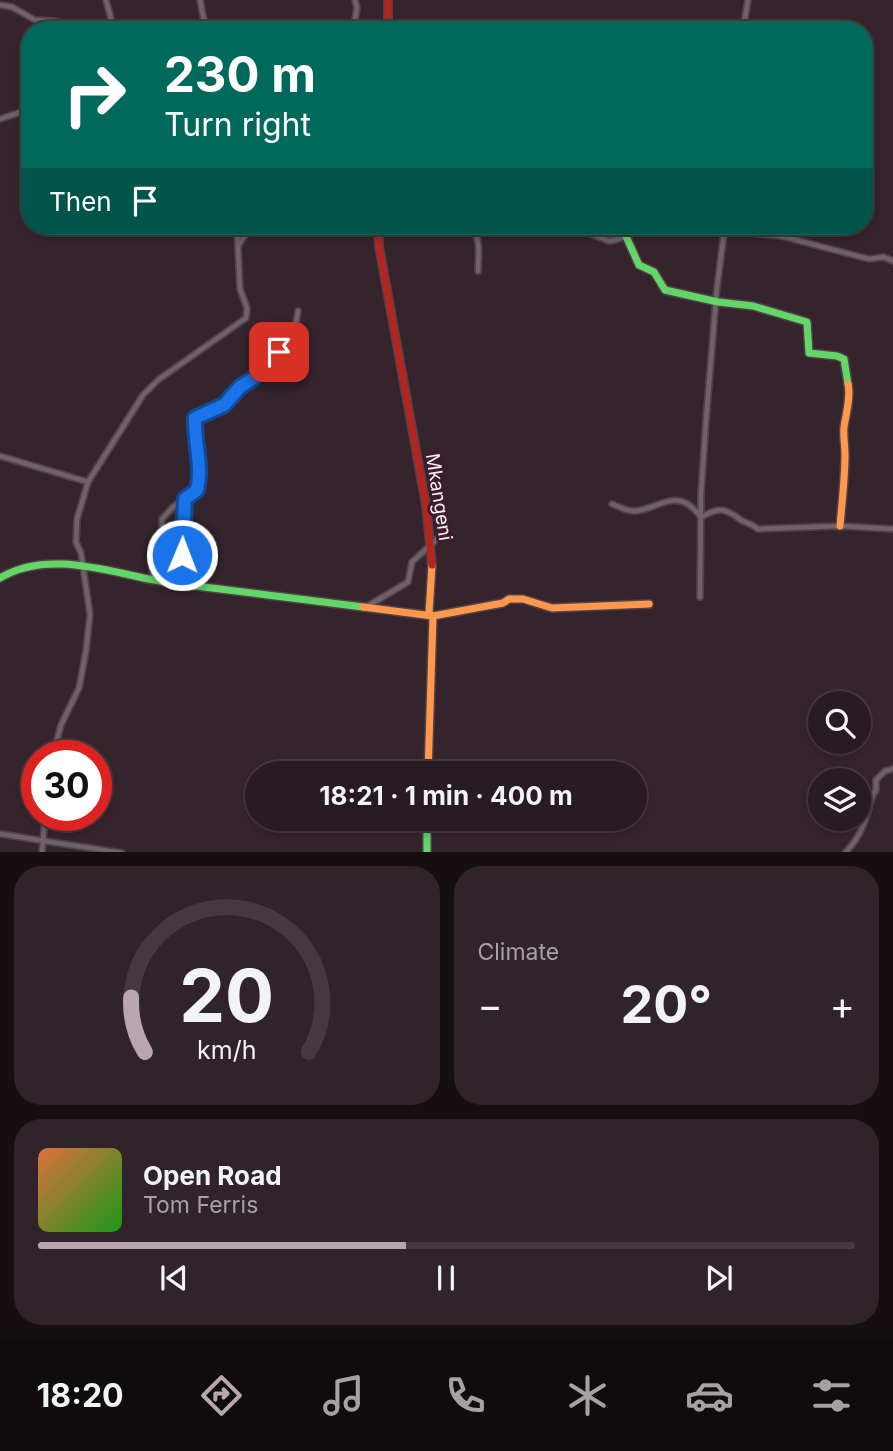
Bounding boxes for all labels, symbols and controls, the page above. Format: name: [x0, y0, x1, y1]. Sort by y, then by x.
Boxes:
text: 230 m: [164, 45, 316, 104]
icon: right: [49, 49, 140, 140]
text: Turn right: [164, 105, 311, 144]
icon: arrive: [126, 182, 164, 220]
text: Then: [49, 186, 112, 217]
pin: [249, 322, 309, 382]
icon: arrive: [260, 333, 298, 371]
street label: Mkangeni: [421, 452, 457, 542]
position arrow: [145, 518, 219, 592]
map controls: [808, 691, 871, 831]
button: search: [808, 691, 871, 754]
speed limit sign: 30: [21, 740, 112, 831]
button: layers: [808, 768, 871, 831]
text: 18:21 · 1 min · 400 m: [319, 780, 573, 811]
text: Climate: [478, 938, 559, 966]
text: 20: [179, 951, 274, 1040]
text: 20°: [620, 973, 712, 1036]
text: −: [478, 982, 503, 1028]
text: +: [830, 982, 855, 1028]
text: km/h: [197, 1034, 256, 1064]
text: Open Road: [143, 1160, 282, 1191]
text: Tom Ferris: [143, 1191, 258, 1219]
icon: previous: [155, 1259, 193, 1297]
icon: pause: [427, 1259, 465, 1297]
icon: next: [700, 1259, 738, 1297]
icon: directions: [197, 1371, 246, 1420]
icon: music: [319, 1371, 368, 1420]
icon: phone: [441, 1371, 490, 1420]
icon: climate: [563, 1371, 612, 1420]
icon: car: [685, 1371, 734, 1420]
icon: filters: [807, 1371, 856, 1420]
text: 18:20: [37, 1376, 124, 1415]

